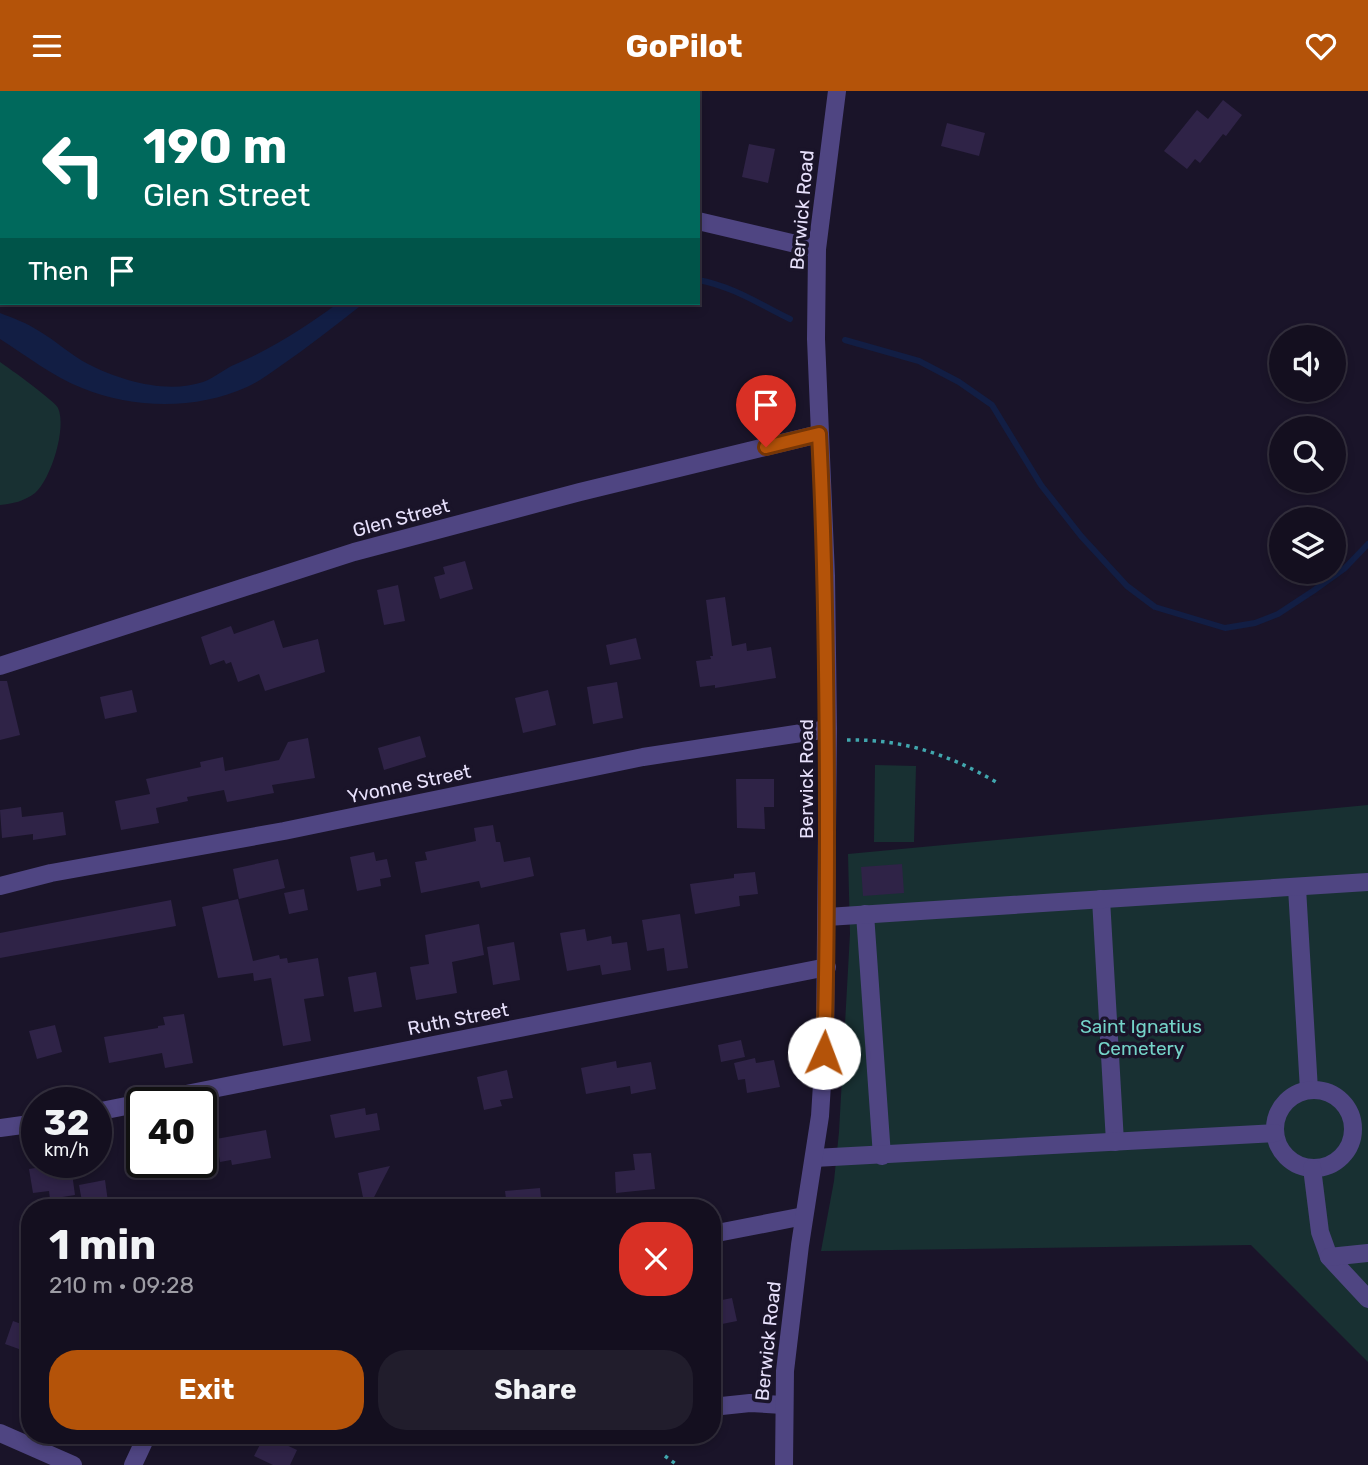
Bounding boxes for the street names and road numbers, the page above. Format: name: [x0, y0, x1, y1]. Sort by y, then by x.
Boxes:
street label: Berwick Road: [785, 149, 819, 271]
street label: Glen Street: [350, 494, 452, 542]
street label: Berwick Road: [795, 719, 818, 839]
street label: Yvonne Street: [345, 760, 473, 808]
street label: Ruth Street: [406, 998, 511, 1040]
street label: Berwick Road: [750, 1280, 786, 1402]

